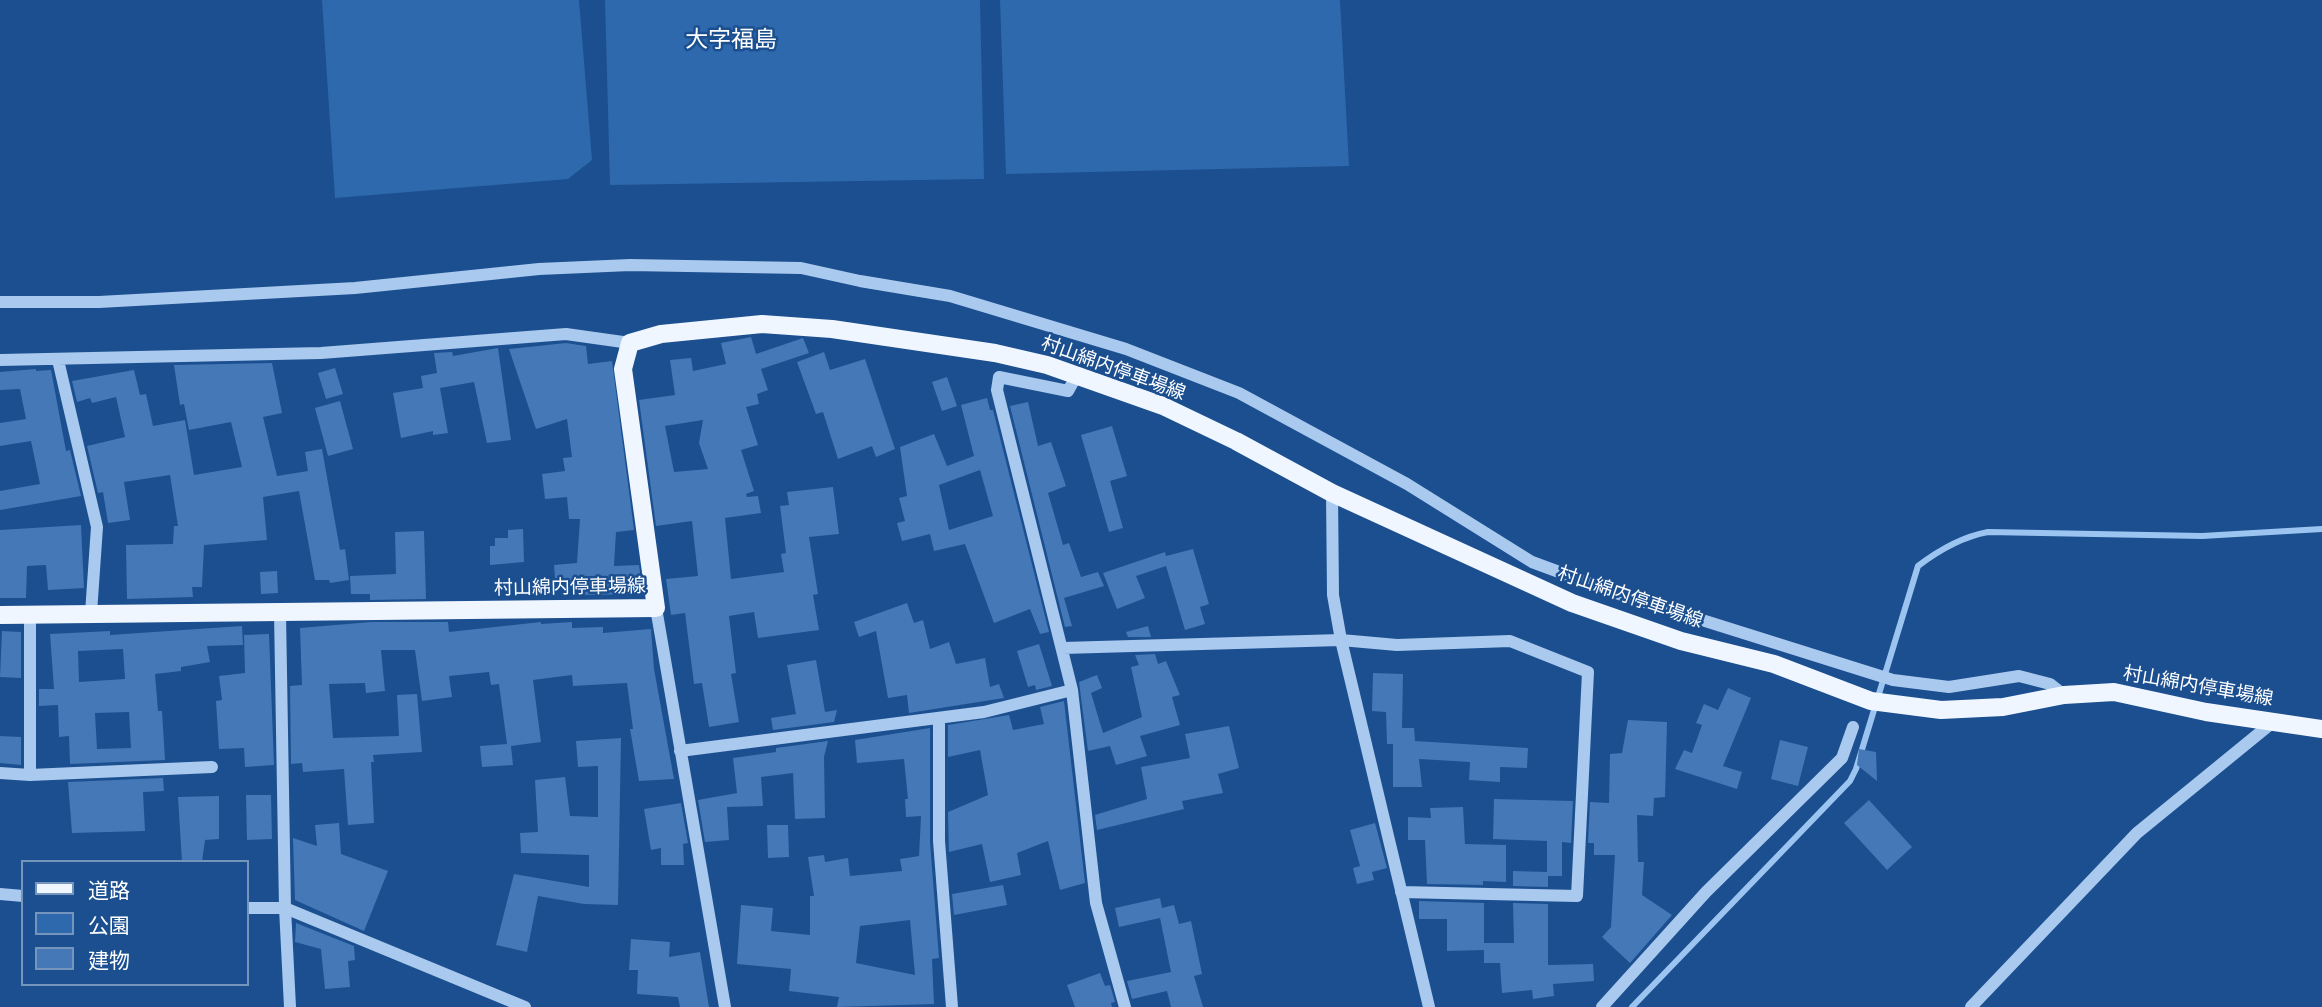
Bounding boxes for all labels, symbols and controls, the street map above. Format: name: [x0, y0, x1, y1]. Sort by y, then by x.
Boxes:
district label: 大字福島: [685, 27, 777, 55]
street label: 村山綿内停車場線: [1038, 332, 1188, 406]
street label: 村山綿内停車場線: [1554, 562, 1706, 634]
street label: 村山綿内停車場線: [494, 575, 646, 601]
street label: 村山綿内停車場線: [2121, 663, 2275, 711]
legend: [21, 860, 248, 986]
text: 道路: [88, 879, 130, 904]
text: 公園: [88, 914, 130, 939]
text: 建物: [88, 949, 130, 974]

